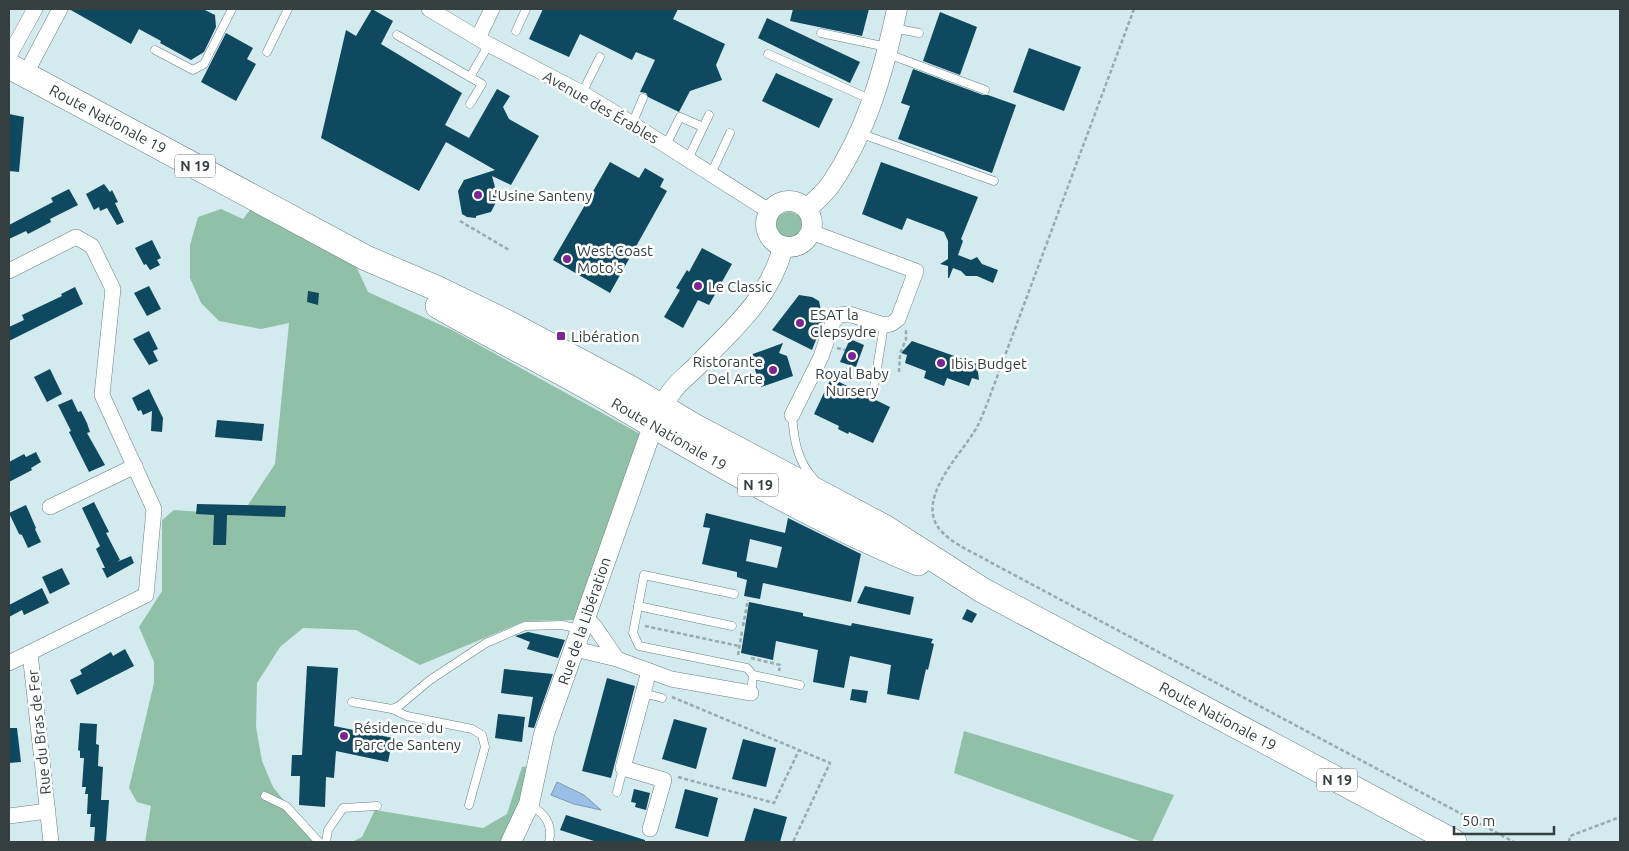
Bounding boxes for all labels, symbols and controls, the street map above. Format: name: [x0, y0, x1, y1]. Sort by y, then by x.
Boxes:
street label: Avenue des Érables: [540, 67, 662, 147]
street label: Route Nationale 19: [47, 81, 169, 157]
road number: N 19: [175, 154, 215, 178]
place label: L'Usine Santeny: [488, 187, 592, 204]
marker: L'Usine Santeny: [472, 189, 484, 201]
place label: West Coast Moto's: [577, 242, 653, 276]
marker: West Coast Moto's: [561, 253, 573, 265]
place label: Le Classic: [708, 278, 772, 295]
marker: Le Classic: [692, 280, 704, 292]
place label: ESAT la Clepsydre: [810, 306, 877, 340]
marker: ESAT la Clepsydre: [794, 317, 806, 329]
place label: Libération: [571, 328, 640, 345]
marker: Libération: [555, 330, 567, 342]
marker: Royal Baby Nursery: [846, 350, 858, 362]
place label: Ristorante Del Arte: [693, 353, 763, 387]
place label: Ibis Budget: [951, 355, 1027, 372]
marker: Ibis Budget: [935, 357, 947, 369]
marker: Ristorante Del Arte: [767, 364, 779, 376]
place label: Royal Baby Nursery: [815, 365, 889, 399]
street label: Route Nationale 19: [609, 394, 729, 474]
road number: N 19: [738, 474, 778, 496]
street label: Rue de la Libération: [554, 555, 614, 687]
street label: Rue du Bras de Fer: [24, 668, 54, 795]
street label: Route Nationale 19: [1157, 678, 1279, 754]
place label: Résidence du Parc de Santeny: [354, 719, 461, 753]
marker: Résidence du Parc de Santeny: [338, 730, 350, 742]
road number: N 19: [1317, 768, 1357, 792]
scale bar: [1454, 804, 1554, 836]
text: 50 m: [1462, 812, 1495, 829]

